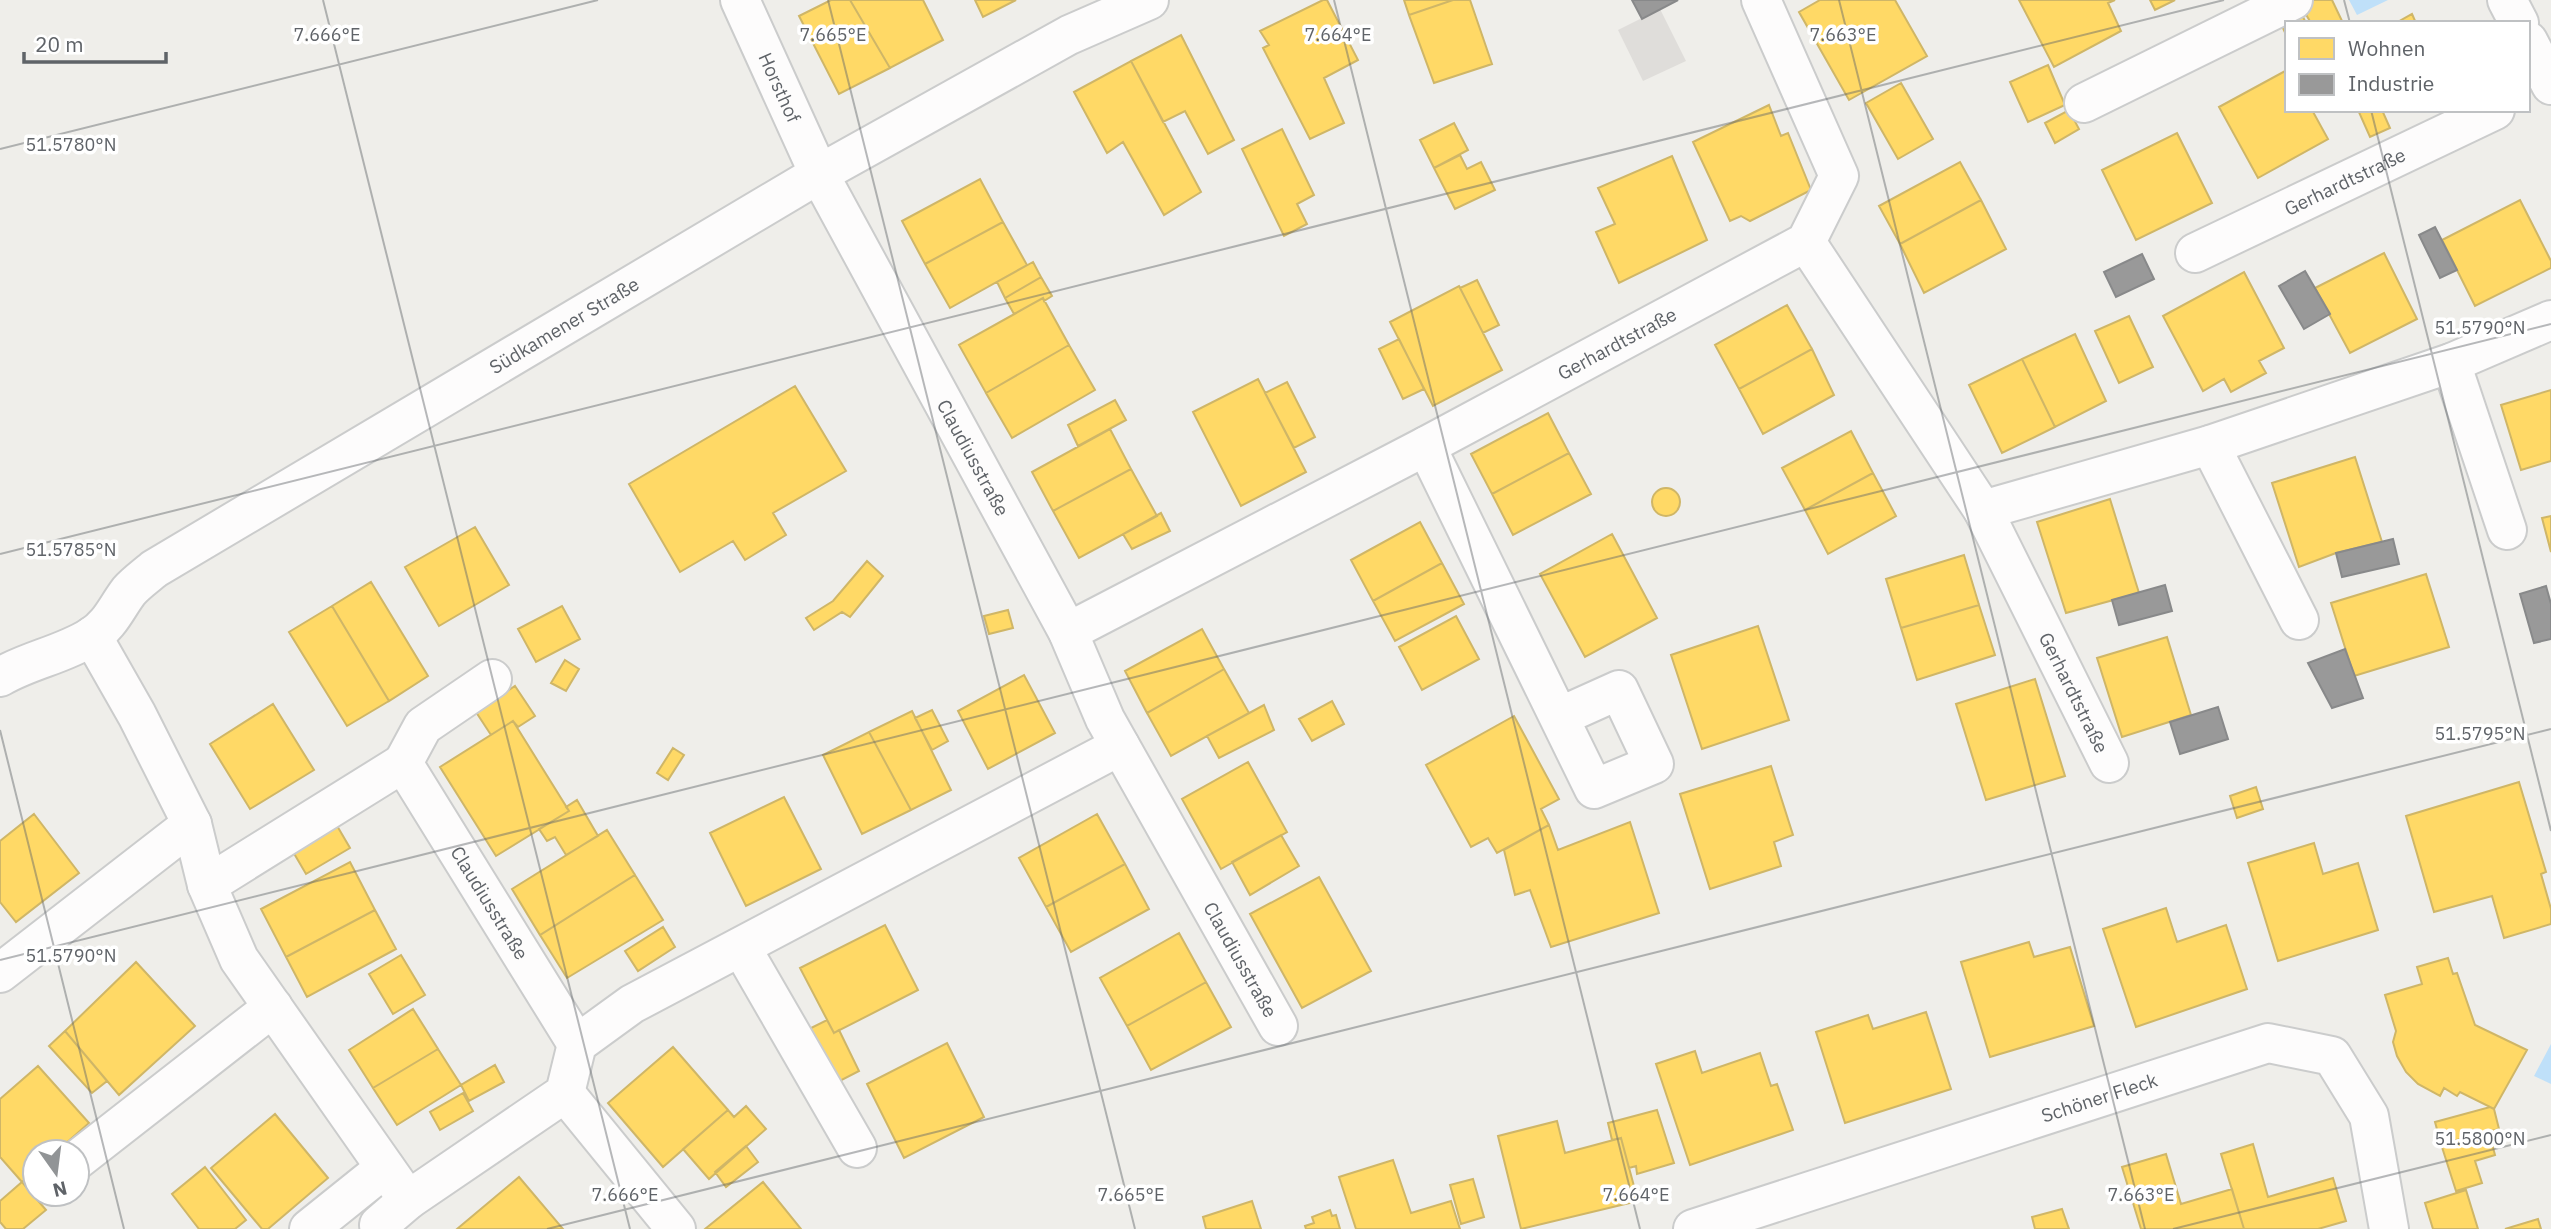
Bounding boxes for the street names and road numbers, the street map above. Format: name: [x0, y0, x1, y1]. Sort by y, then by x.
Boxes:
street label: Horsthof: [753, 49, 806, 126]
street label: Gerhardtstraße: [2280, 142, 2409, 221]
street label: Südkamener Straße: [485, 272, 643, 379]
street label: Gerhardtstraße: [1553, 302, 1680, 385]
street label: Claudiusstraße: [932, 395, 1015, 520]
street label: Gerhardtstraße: [2034, 628, 2114, 757]
street label: Claudiusstraße: [445, 842, 534, 964]
street label: Claudiusstraße: [1198, 897, 1283, 1022]
street label: Schöner Fleck: [2038, 1068, 2160, 1128]

